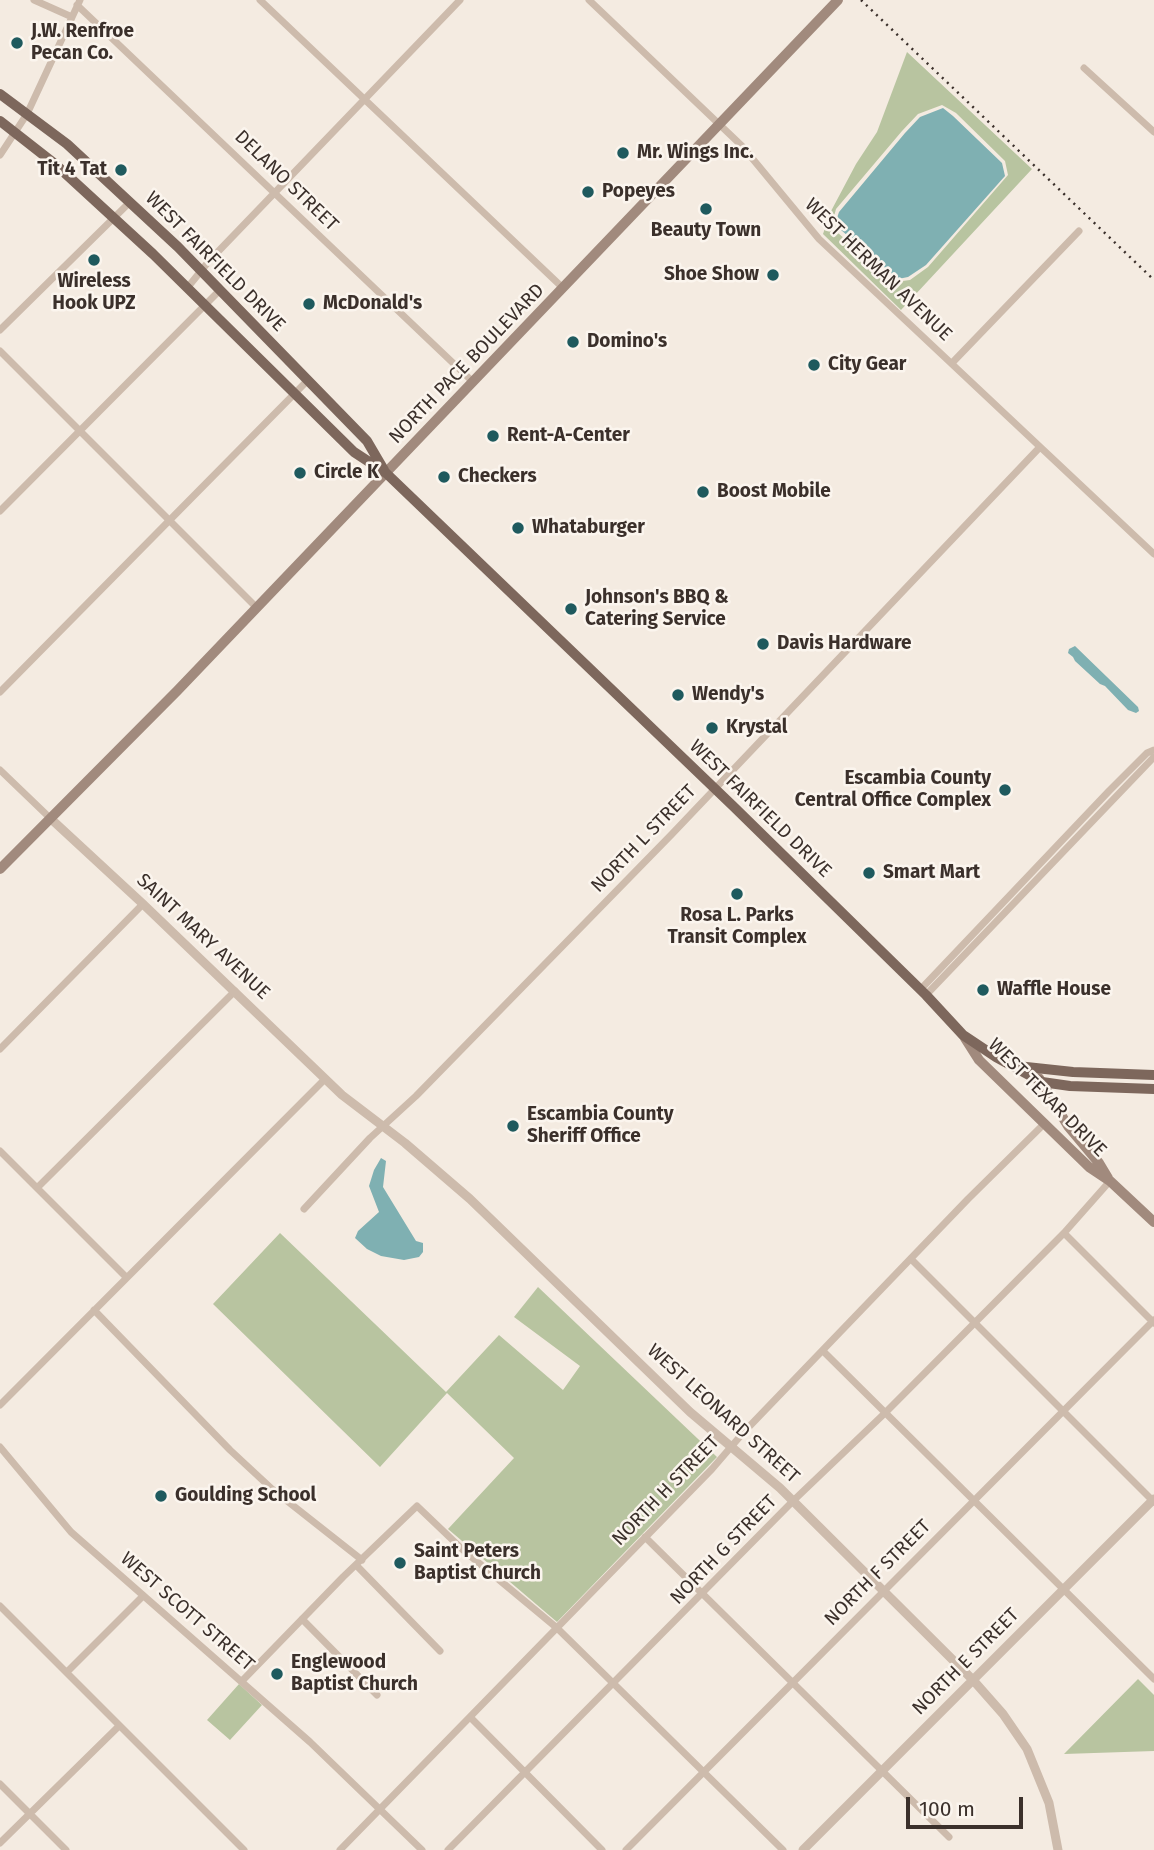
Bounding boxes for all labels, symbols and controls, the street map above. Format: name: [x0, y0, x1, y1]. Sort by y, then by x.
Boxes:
place label: J.W. Renfroe Pecan Co.: [31, 21, 134, 65]
marker: J.W. Renfroe Pecan Co.: [9, 35, 25, 51]
street label: DELANO STREET: [229, 126, 343, 236]
place label: Mr. Wings Inc.: [637, 142, 754, 164]
marker: Mr. Wings Inc.: [615, 145, 631, 161]
place label: Tit 4 Tat: [37, 159, 107, 181]
marker: Tit 4 Tat: [113, 162, 129, 178]
place label: Popeyes: [602, 181, 675, 203]
marker: Popeyes: [580, 184, 596, 200]
street label: WEST FAIRFIELD DRIVE: [140, 187, 290, 337]
street label: WEST HERMAN AVENUE: [800, 194, 956, 346]
marker: Beauty Town: [698, 201, 714, 217]
place label: Beauty Town: [651, 220, 761, 242]
marker: Wireless Hook UPZ: [86, 252, 102, 268]
place label: Shoe Show: [664, 264, 759, 286]
marker: Shoe Show: [765, 267, 781, 283]
place label: Wireless Hook UPZ: [52, 271, 136, 315]
street label: NORTH PACE BOULEVARD: [385, 279, 549, 449]
place label: McDonald's: [323, 293, 422, 315]
marker: McDonald's: [301, 296, 317, 312]
place label: Domino's: [587, 331, 667, 353]
marker: Domino's: [565, 334, 581, 350]
place label: City Gear: [828, 354, 906, 376]
marker: City Gear: [806, 357, 822, 373]
place label: Rent-A-Center: [507, 425, 630, 447]
marker: Rent-A-Center: [485, 428, 501, 444]
place label: Circle K: [314, 462, 379, 484]
marker: Circle K: [292, 465, 308, 481]
place label: Checkers: [458, 466, 537, 488]
marker: Checkers: [436, 469, 452, 485]
place label: Boost Mobile: [717, 481, 831, 503]
marker: Boost Mobile: [695, 484, 711, 500]
place label: Whataburger: [532, 517, 645, 539]
marker: Whataburger: [510, 520, 526, 536]
place label: Johnson's BBQ & Catering Service: [585, 587, 729, 631]
marker: Johnson's BBQ & Catering Service: [563, 601, 579, 617]
place label: Davis Hardware: [777, 633, 912, 655]
marker: Davis Hardware: [755, 636, 771, 652]
place label: Wendy's: [692, 684, 764, 706]
marker: Wendy's: [670, 687, 686, 703]
place label: Krystal: [726, 717, 787, 739]
marker: Krystal: [704, 720, 720, 736]
street label: WEST FAIRFIELD DRIVE: [684, 735, 836, 883]
place label: Escambia County Central Office Complex: [795, 768, 991, 812]
street label: NORTH L STREET: [587, 780, 701, 898]
marker: Escambia County Central Office Complex: [997, 782, 1013, 798]
place label: Smart Mart: [883, 862, 980, 884]
marker: Smart Mart: [861, 865, 877, 881]
street label: SAINT MARY AVENUE: [132, 869, 274, 1005]
marker: Rosa L. Parks Transit Complex: [729, 886, 745, 902]
place label: Rosa L. Parks Transit Complex: [668, 905, 806, 949]
place label: Waffle House: [997, 979, 1111, 1001]
marker: Waffle House: [975, 982, 991, 998]
street label: WEST TEXAR DRIVE: [983, 1034, 1111, 1162]
place label: Escambia County Sheriff Office: [527, 1104, 674, 1148]
marker: Escambia County Sheriff Office: [505, 1118, 521, 1134]
street label: WEST LEONARD STREET: [642, 1340, 804, 1488]
street label: NORTH H STREET: [608, 1431, 724, 1551]
place label: Goulding School: [175, 1485, 316, 1507]
marker: Goulding School: [153, 1488, 169, 1504]
street label: NORTH G STREET: [666, 1490, 782, 1610]
street label: NORTH F STREET: [820, 1515, 936, 1631]
place label: Saint Peters Baptist Church: [414, 1541, 541, 1585]
street label: WEST SCOTT STREET: [116, 1548, 258, 1676]
marker: Saint Peters Baptist Church: [392, 1555, 408, 1571]
street label: NORTH E STREET: [908, 1604, 1024, 1720]
place label: Englewood Baptist Church: [291, 1652, 418, 1696]
marker: Englewood Baptist Church: [269, 1666, 285, 1682]
scale bar: [909, 1784, 1026, 1828]
text: 100 m: [919, 1796, 975, 1822]

